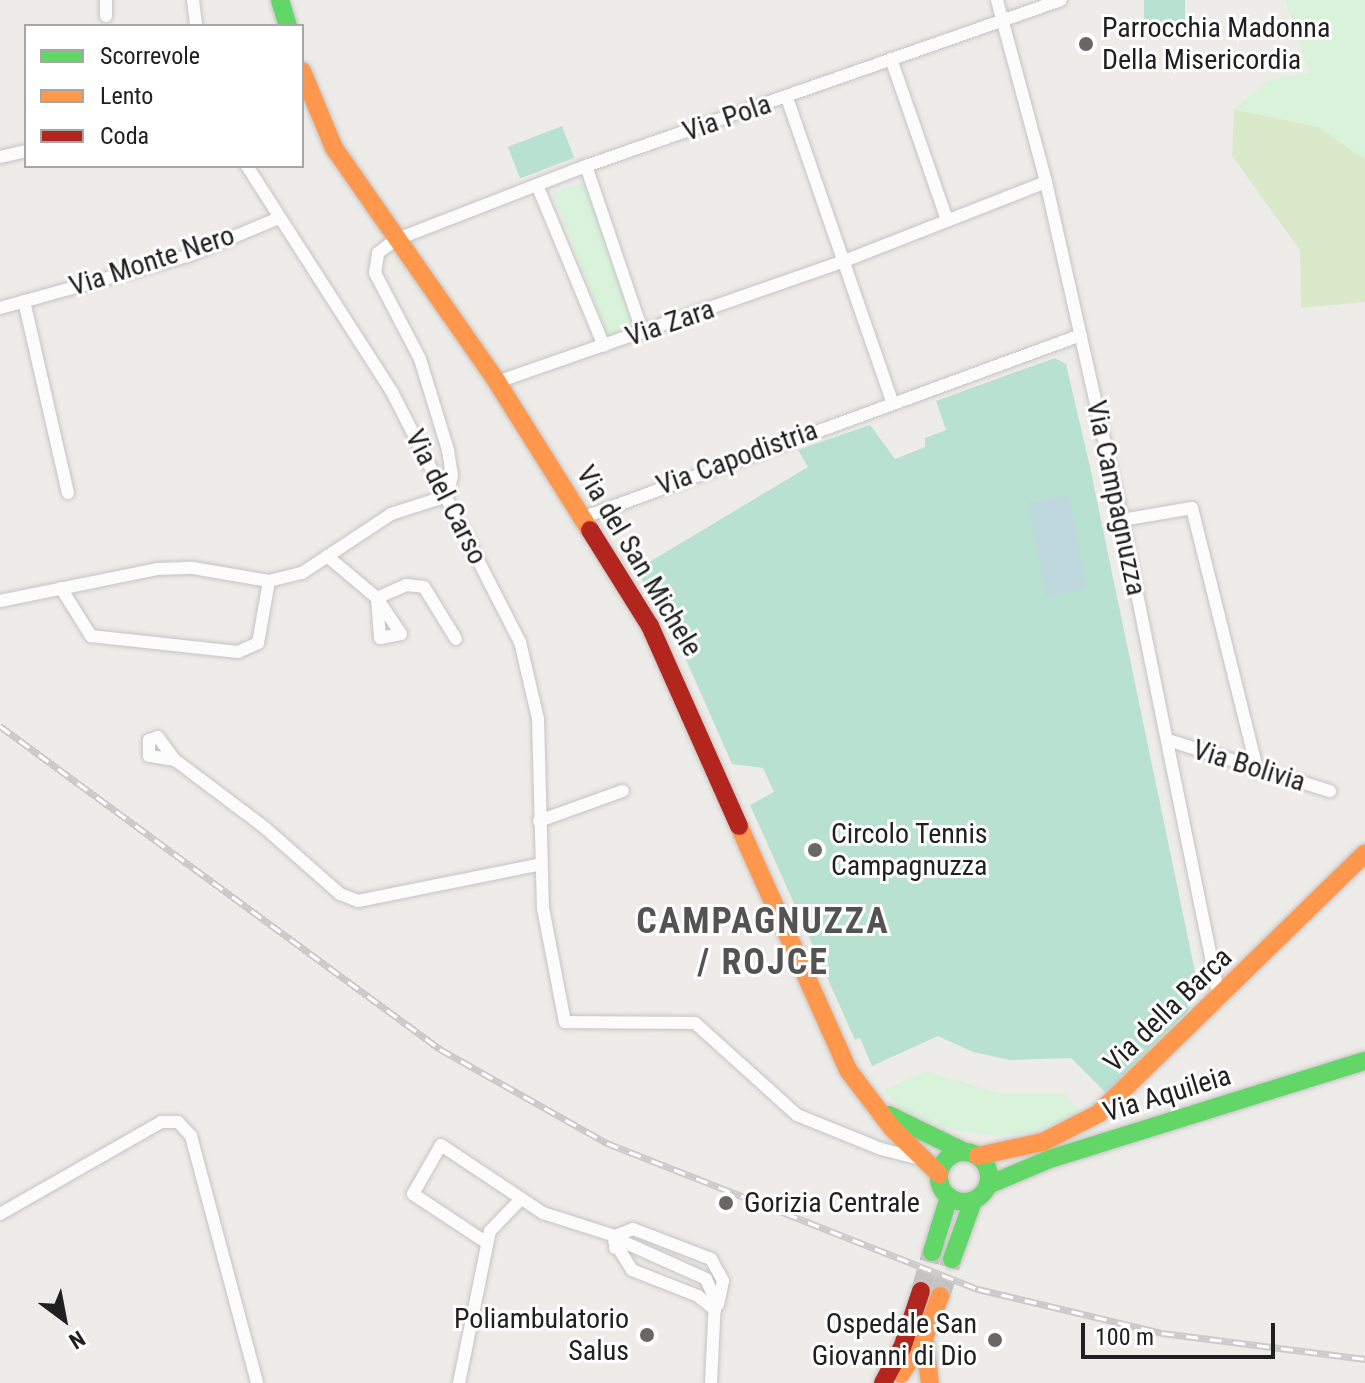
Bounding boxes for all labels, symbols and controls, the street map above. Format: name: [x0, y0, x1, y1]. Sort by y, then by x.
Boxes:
place label: Parrocchia Madonna Della Misericordia: [1102, 11, 1330, 77]
legend: [24, 24, 304, 168]
marker: Parrocchia Madonna Della Misericordia: [1077, 35, 1095, 53]
text: Scorrevole: [100, 42, 200, 70]
text: Lento: [100, 82, 153, 110]
street label: Via Pola: [678, 87, 776, 149]
text: Coda: [100, 122, 149, 150]
street label: Via Monte Nero: [65, 219, 239, 303]
street label: Via Zara: [621, 292, 719, 354]
street label: Via Campagnuzza: [1079, 397, 1153, 599]
street label: Via Capodistria: [652, 413, 822, 503]
street label: Via del Carso: [398, 424, 494, 570]
street label: Via del San Michele: [569, 460, 709, 662]
street label: Via Bolivia: [1189, 733, 1309, 799]
place label: Circolo Tennis Campagnuzza: [831, 817, 988, 883]
marker: Circolo Tennis Campagnuzza: [806, 841, 824, 859]
district label: CAMPAGNUZZA / ROJCE: [636, 899, 890, 984]
street label: Via della Barca: [1097, 941, 1239, 1079]
street label: Via Aquileia: [1099, 1059, 1235, 1129]
place label: Gorizia Centrale: [744, 1186, 920, 1220]
marker: Gorizia Centrale: [715, 1192, 737, 1214]
north arrow: [24, 1279, 104, 1359]
place label: Poliambulatorio Salus: [454, 1302, 629, 1368]
place label: Ospedale San Giovanni di Dio: [812, 1307, 977, 1373]
scale bar: [1085, 1307, 1279, 1357]
text: 100 m: [1095, 1323, 1154, 1351]
marker: Poliambulatorio Salus: [636, 1324, 658, 1346]
text: N: [65, 1326, 89, 1354]
marker: Ospedale San Giovanni di Dio: [984, 1329, 1006, 1351]

